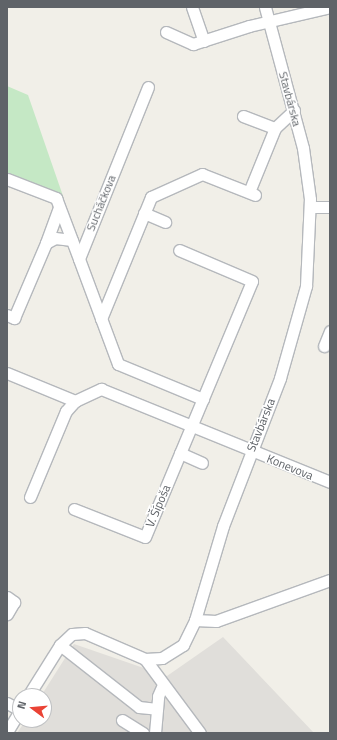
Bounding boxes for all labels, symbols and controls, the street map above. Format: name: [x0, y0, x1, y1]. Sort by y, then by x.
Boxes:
street label: Stavbárska: [276, 70, 304, 128]
street label: Sucháčkova: [83, 173, 119, 233]
street label: Stavbárska: [244, 396, 278, 454]
street label: Konevova: [265, 451, 315, 483]
street label: V. Šípoša: [143, 482, 173, 530]
north arrow: [12, 688, 52, 728]
text: N: [13, 699, 30, 711]

